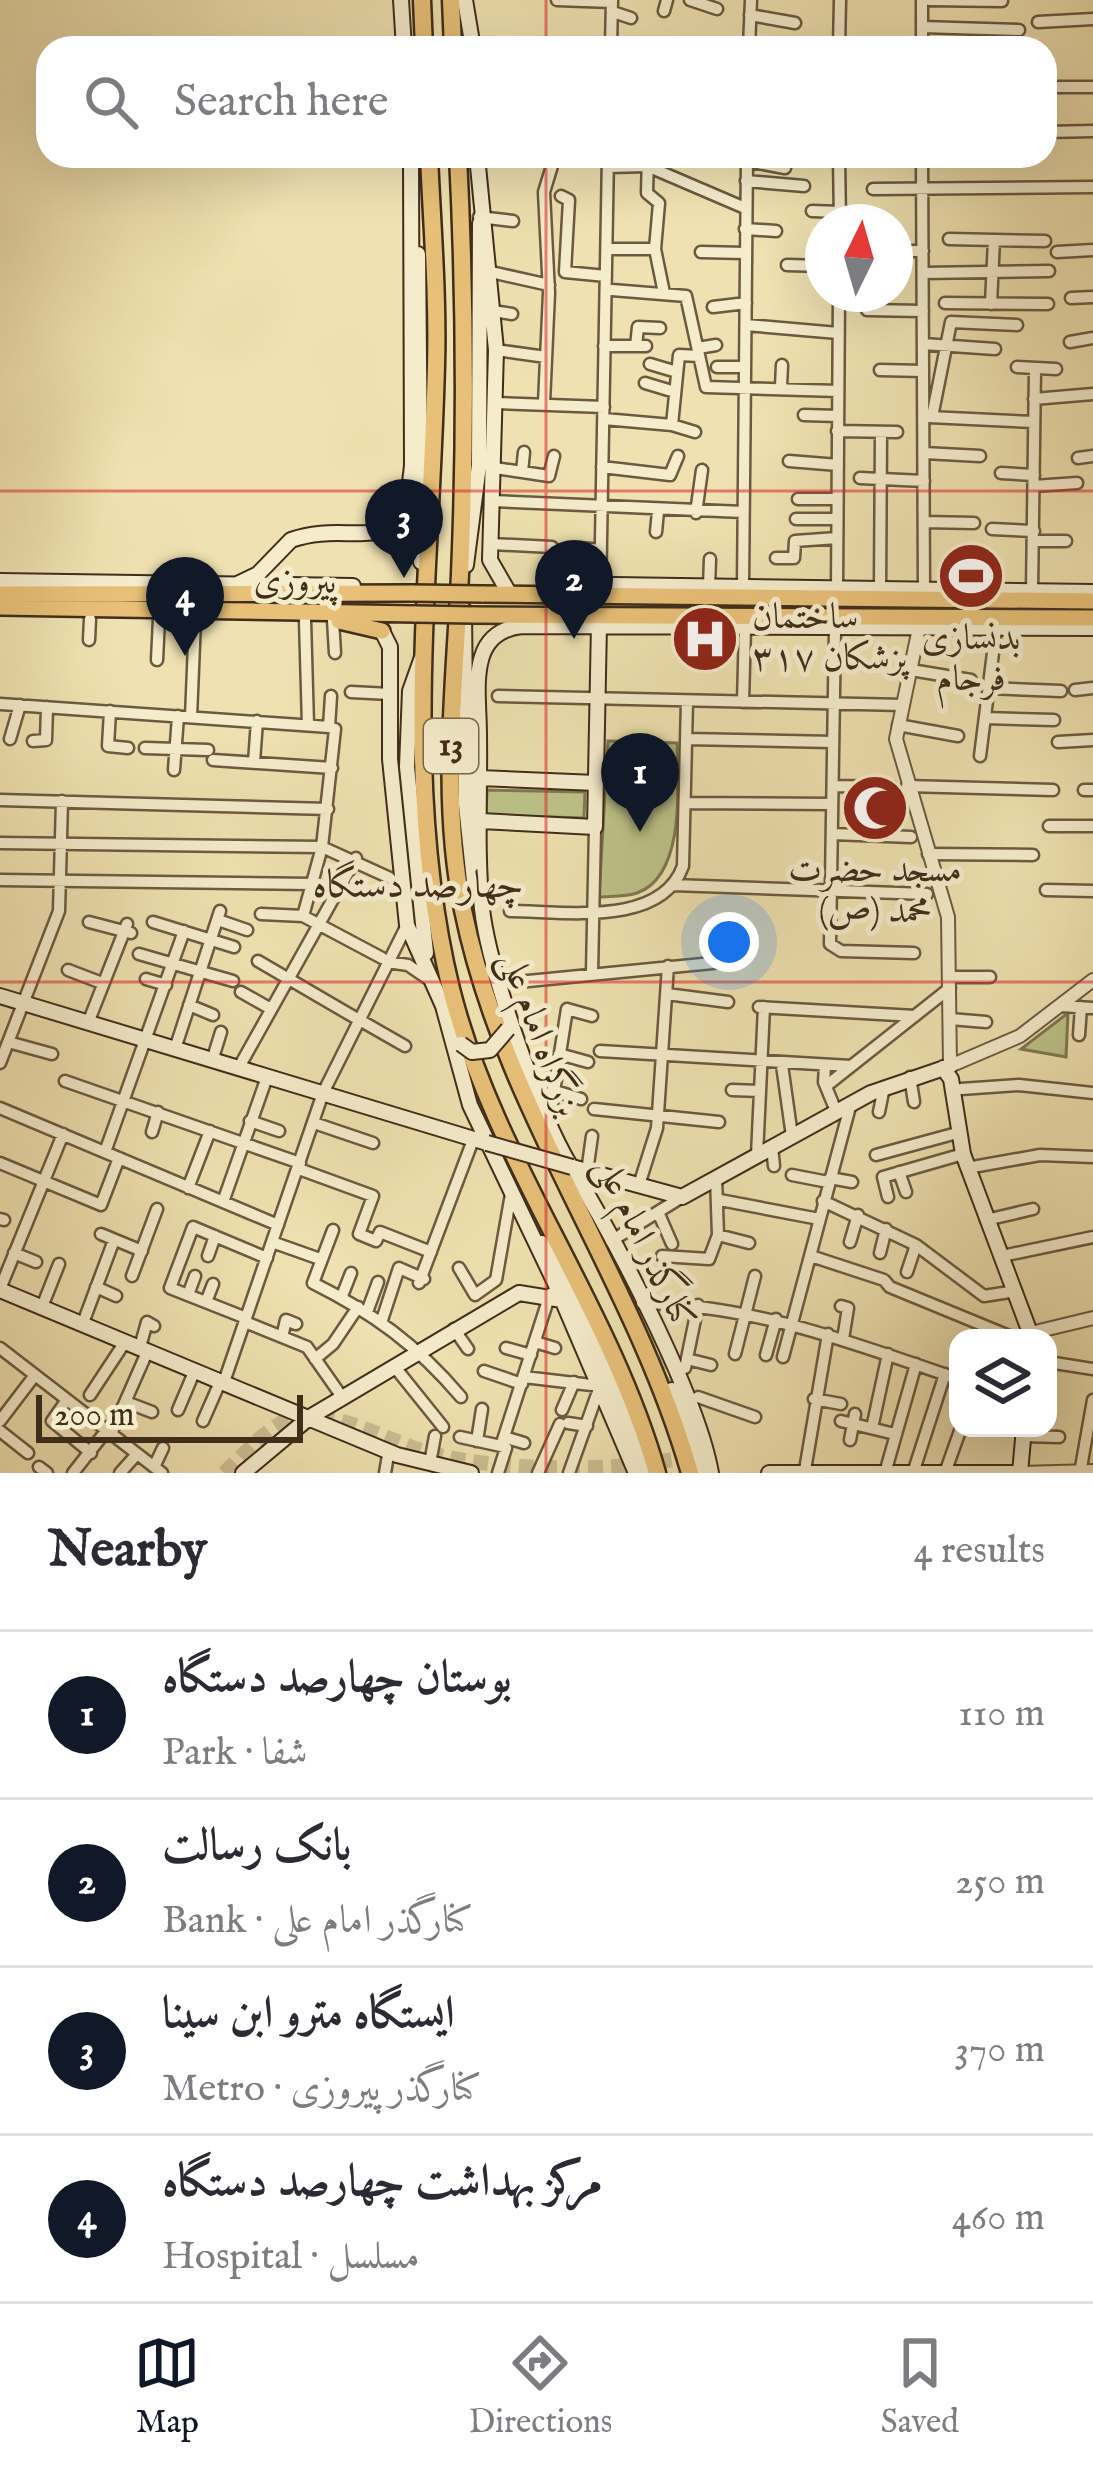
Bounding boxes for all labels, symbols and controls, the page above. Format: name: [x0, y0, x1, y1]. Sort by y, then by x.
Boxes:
search box: [36, 36, 1057, 168]
icon: search: [78, 69, 144, 135]
text: Search here: [174, 74, 388, 131]
north arrow: [805, 204, 913, 312]
pin: 3: [365, 479, 443, 578]
pin: 2: [535, 540, 613, 639]
sports icon: بدنسازی فرجام: [936, 541, 1006, 611]
pin: 4: [146, 557, 224, 656]
street label: پیروزی: [253, 558, 339, 607]
place label: ساختمان پزشکان ۳۱۷: [752, 595, 911, 682]
hospital icon: ساختمان پزشکان ۳۱۷: [670, 604, 740, 674]
place label: بدنسازی فرجام: [921, 616, 1021, 709]
road number: 13: [424, 719, 478, 773]
pin: 1: [601, 733, 679, 832]
mosque icon: مسجد حضرت محمد (ص): [840, 773, 910, 843]
place label: مسجد حضرت محمد (ص): [788, 848, 962, 935]
district label: چهارصد دستگاه: [313, 859, 523, 911]
your location: [699, 912, 759, 972]
street label: بزرگراه امام علی: [482, 944, 592, 1125]
street label: کنارگذر امام علی: [577, 1147, 710, 1339]
map controls: [949, 1329, 1057, 1437]
button: layers: [949, 1329, 1057, 1437]
scale bar: [36, 1389, 303, 1442]
text: 200 m: [54, 1395, 135, 1437]
text: Nearby: [48, 1519, 207, 1584]
text: 4 results: [913, 1527, 1045, 1576]
text: بوستان چهارصد دستگاه: [162, 1650, 512, 1707]
text: 1: [80, 1690, 94, 1739]
text: 110 m: [958, 1690, 1045, 1739]
text: Park · شفا: [162, 1729, 308, 1778]
text: بانک رسالت: [162, 1818, 352, 1875]
text: 2: [78, 1858, 96, 1907]
text: 250 m: [955, 1858, 1045, 1907]
text: Bank · کنارگذر امام علی: [162, 1897, 473, 1946]
text: ایستگاه مترو ابن سینا: [162, 1986, 455, 2043]
text: 3: [80, 2026, 94, 2075]
text: 370 m: [954, 2026, 1045, 2075]
text: Metro · کنارگذر پیروزی: [162, 2065, 482, 2114]
text: مرکز بهداشت چهارصد دستگاه: [162, 2154, 602, 2211]
text: 4: [77, 2194, 97, 2243]
text: 460 m: [952, 2194, 1045, 2243]
text: Hospital · مسلسل: [162, 2233, 420, 2282]
tab: Map: [134, 2330, 200, 2444]
tab: Directions: [469, 2330, 612, 2444]
tab: Saved: [881, 2330, 959, 2444]

